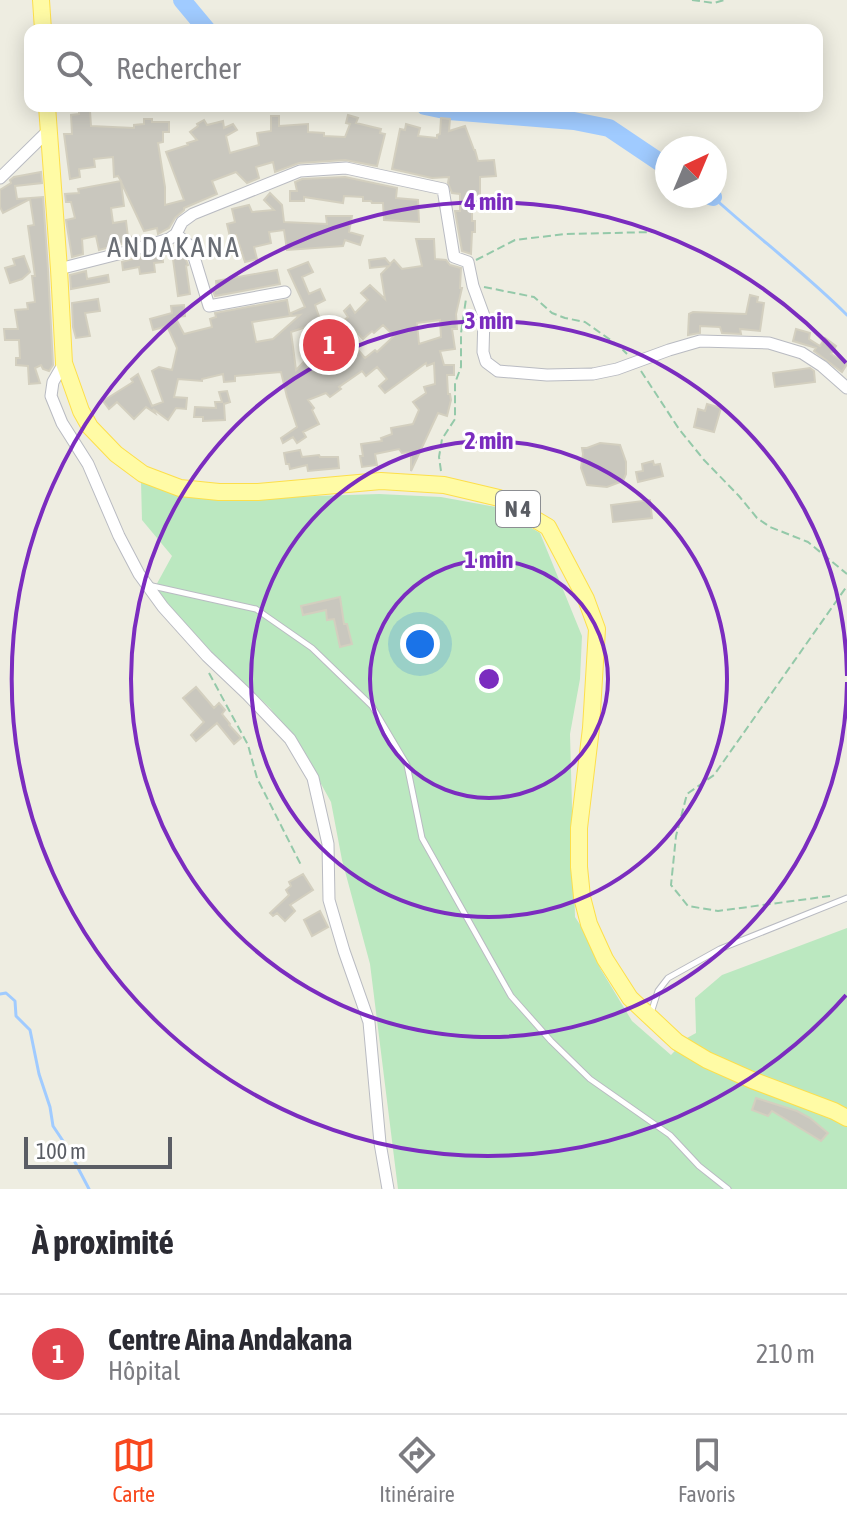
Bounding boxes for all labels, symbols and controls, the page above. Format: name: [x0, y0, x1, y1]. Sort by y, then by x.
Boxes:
search box: [24, 24, 823, 112]
icon: search: [52, 46, 96, 90]
text: Rechercher: [116, 51, 241, 85]
north arrow: [655, 136, 727, 208]
text: 4 min: [463, 188, 514, 215]
district label: ANDAKANA: [107, 231, 241, 263]
text: 3 min: [464, 307, 514, 334]
pin: 1: [303, 315, 355, 375]
text: 2 min: [464, 427, 514, 454]
road number: N 4: [496, 491, 540, 527]
text: 1 min: [464, 546, 514, 573]
your location: [400, 624, 440, 664]
centre of rings: [475, 665, 503, 693]
scale bar: [24, 1133, 172, 1169]
text: 100 m: [36, 1138, 86, 1164]
text: À proximité: [32, 1222, 174, 1261]
text: Centre Aina Andakana: [108, 1322, 352, 1356]
text: 1: [52, 1339, 64, 1369]
text: 210 m: [756, 1339, 815, 1369]
text: Hôpital: [108, 1356, 180, 1386]
tab: Carte: [112, 1433, 156, 1507]
tab: Itinéraire: [379, 1433, 455, 1507]
tab: Favoris: [678, 1433, 735, 1507]

